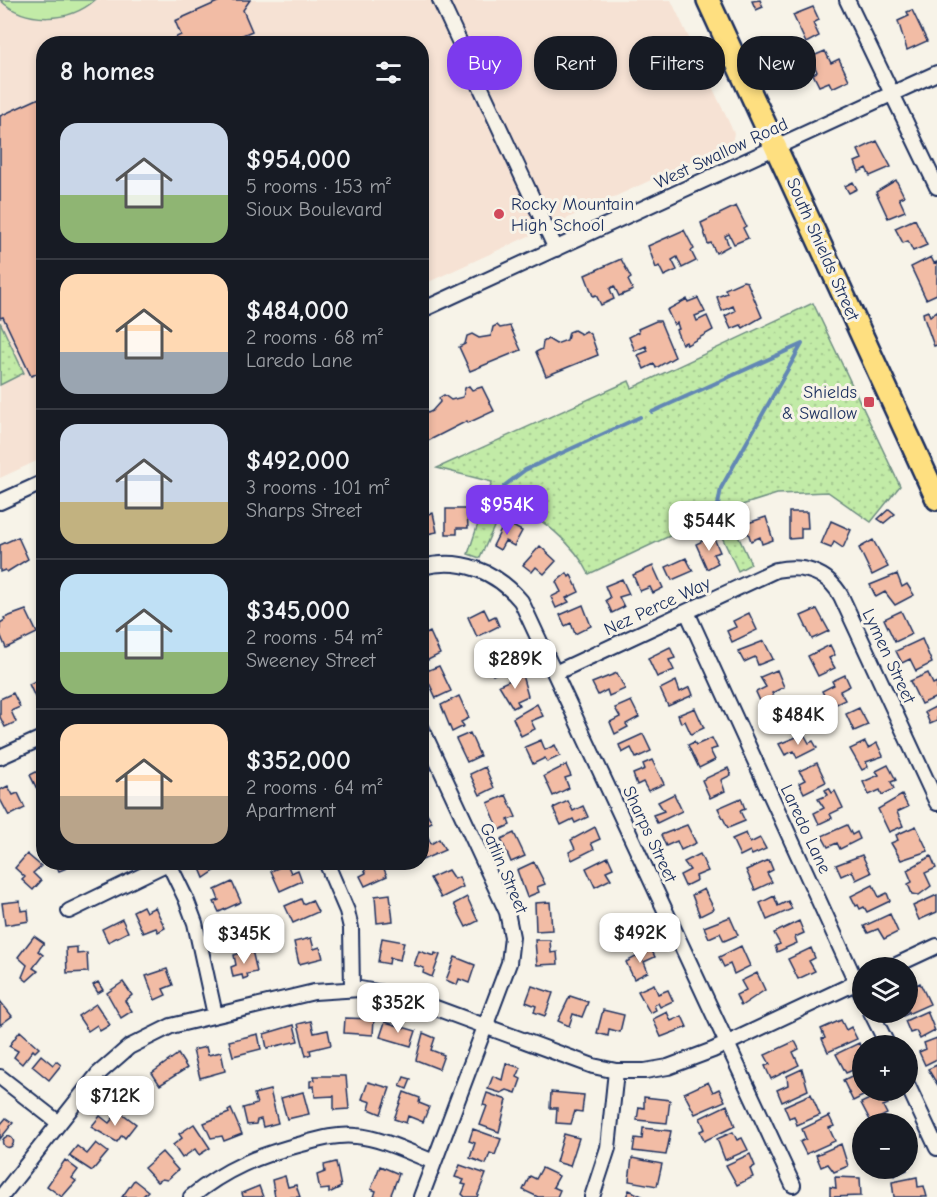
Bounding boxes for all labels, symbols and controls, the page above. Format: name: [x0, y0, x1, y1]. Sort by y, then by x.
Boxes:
chip: Buy: [447, 36, 522, 90]
chip: Rent: [534, 36, 617, 90]
chip: Filters: [629, 36, 725, 90]
chip: New: [737, 36, 816, 90]
icon: filters: [372, 56, 405, 89]
text: 8 homes: [60, 57, 154, 87]
street label: West Swallow Road: [651, 113, 791, 194]
text: $954,000: [246, 145, 351, 175]
icon: home: [108, 147, 180, 219]
street label: South Shields Street: [782, 174, 864, 325]
text: 5 rooms · 153 m²: [246, 175, 391, 198]
place label: Rocky Mountain High School: [511, 194, 634, 236]
text: Sioux Boulevard: [246, 198, 382, 221]
marker: Rocky Mountain High School: [492, 207, 506, 221]
text: $484,000: [246, 296, 349, 326]
icon: home: [108, 298, 180, 370]
text: 2 rooms · 68 m²: [246, 326, 383, 349]
text: Laredo Lane: [246, 349, 352, 372]
place label: Shields & Swallow: [782, 382, 857, 424]
marker: Shields & Swallow: [862, 395, 876, 409]
text: $492,000: [246, 446, 350, 476]
icon: home: [108, 448, 180, 520]
text: 3 rooms · 101 m²: [246, 476, 390, 499]
pin: $954K: [465, 485, 549, 536]
text: $954K: [480, 493, 534, 516]
text: Sharps Street: [246, 499, 362, 522]
pin: $544K: [667, 501, 751, 552]
text: $544K: [683, 509, 735, 532]
street label: Nez Perce Way: [601, 572, 715, 640]
text: $345,000: [246, 596, 350, 626]
icon: home: [108, 598, 180, 670]
street label: Lymen Street: [857, 606, 920, 708]
text: 2 rooms · 54 m²: [246, 626, 382, 649]
pin: $289K: [473, 639, 557, 690]
text: $289K: [488, 647, 542, 670]
text: Sweeney Street: [246, 649, 375, 672]
pin: $484K: [756, 695, 840, 746]
text: $484K: [772, 703, 824, 726]
text: $352,000: [246, 746, 351, 776]
icon: home: [108, 748, 180, 820]
text: 2 rooms · 64 m²: [246, 776, 382, 799]
street label: Laredo Lane: [776, 781, 835, 877]
street label: Sharps Street: [618, 783, 681, 887]
text: Apartment: [246, 799, 336, 822]
street label: Gatlin Street: [475, 820, 532, 917]
pin: $492K: [598, 913, 682, 964]
pin: $345K: [202, 914, 286, 965]
text: $492K: [613, 921, 667, 944]
text: $345K: [217, 922, 271, 945]
map controls: [852, 957, 918, 1179]
button: layers: [852, 957, 918, 1023]
pin: $352K: [356, 983, 440, 1034]
text: $352K: [371, 991, 425, 1014]
button: +: [852, 1035, 918, 1101]
pin: $712K: [73, 1076, 157, 1127]
text: $712K: [90, 1084, 140, 1107]
button: −: [852, 1113, 918, 1179]

